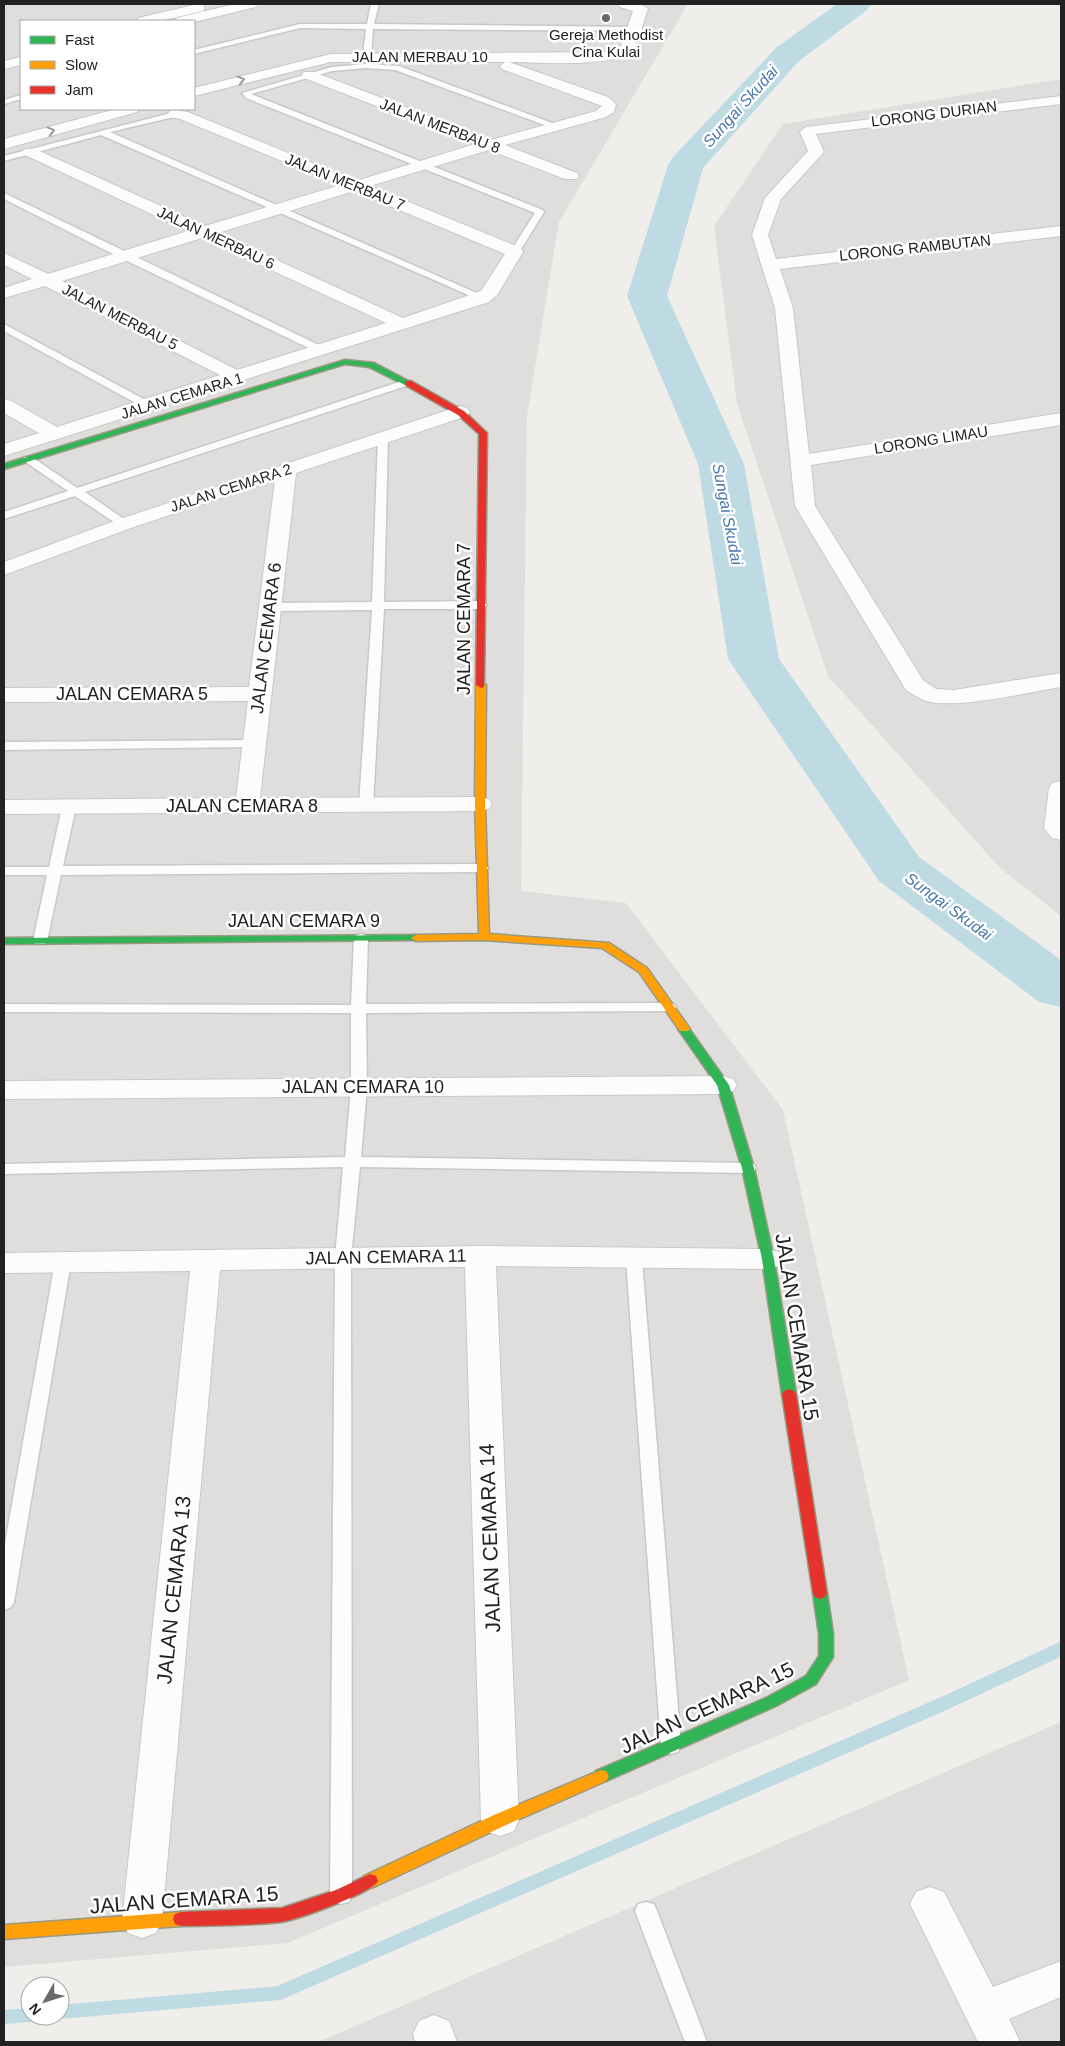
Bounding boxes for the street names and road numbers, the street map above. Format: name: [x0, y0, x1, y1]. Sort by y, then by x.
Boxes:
street label: JALAN MERBAU 10: [352, 48, 488, 65]
street label: JALAN MERBAU 8: [378, 95, 503, 156]
street label: LORONG DURIAN: [870, 97, 998, 130]
street label: JALAN MERBAU 7: [283, 150, 408, 213]
street label: JALAN MERBAU 6: [155, 203, 278, 272]
street label: LORONG RAMBUTAN: [838, 231, 992, 264]
street label: JALAN MERBAU 5: [60, 280, 181, 353]
street label: JALAN CEMARA 1: [119, 369, 245, 422]
street label: LORONG LIMAU: [873, 422, 989, 457]
street label: JALAN CEMARA 2: [168, 460, 294, 515]
street label: JALAN CEMARA 7: [454, 543, 474, 695]
street label: JALAN CEMARA 6: [247, 561, 285, 715]
street label: JALAN CEMARA 5: [56, 684, 208, 704]
street label: JALAN CEMARA 8: [166, 796, 318, 816]
street label: JALAN CEMARA 9: [228, 911, 380, 931]
street label: JALAN CEMARA 10: [282, 1077, 444, 1097]
street label: JALAN CEMARA 15: [771, 1232, 824, 1422]
street label: JALAN CEMARA 11: [305, 1246, 467, 1268]
street label: JALAN CEMARA 14: [475, 1443, 504, 1633]
street label: JALAN CEMARA 13: [152, 1495, 195, 1685]
street label: JALAN CEMARA 15: [616, 1657, 797, 1758]
street label: JALAN CEMARA 15: [89, 1881, 279, 1918]

